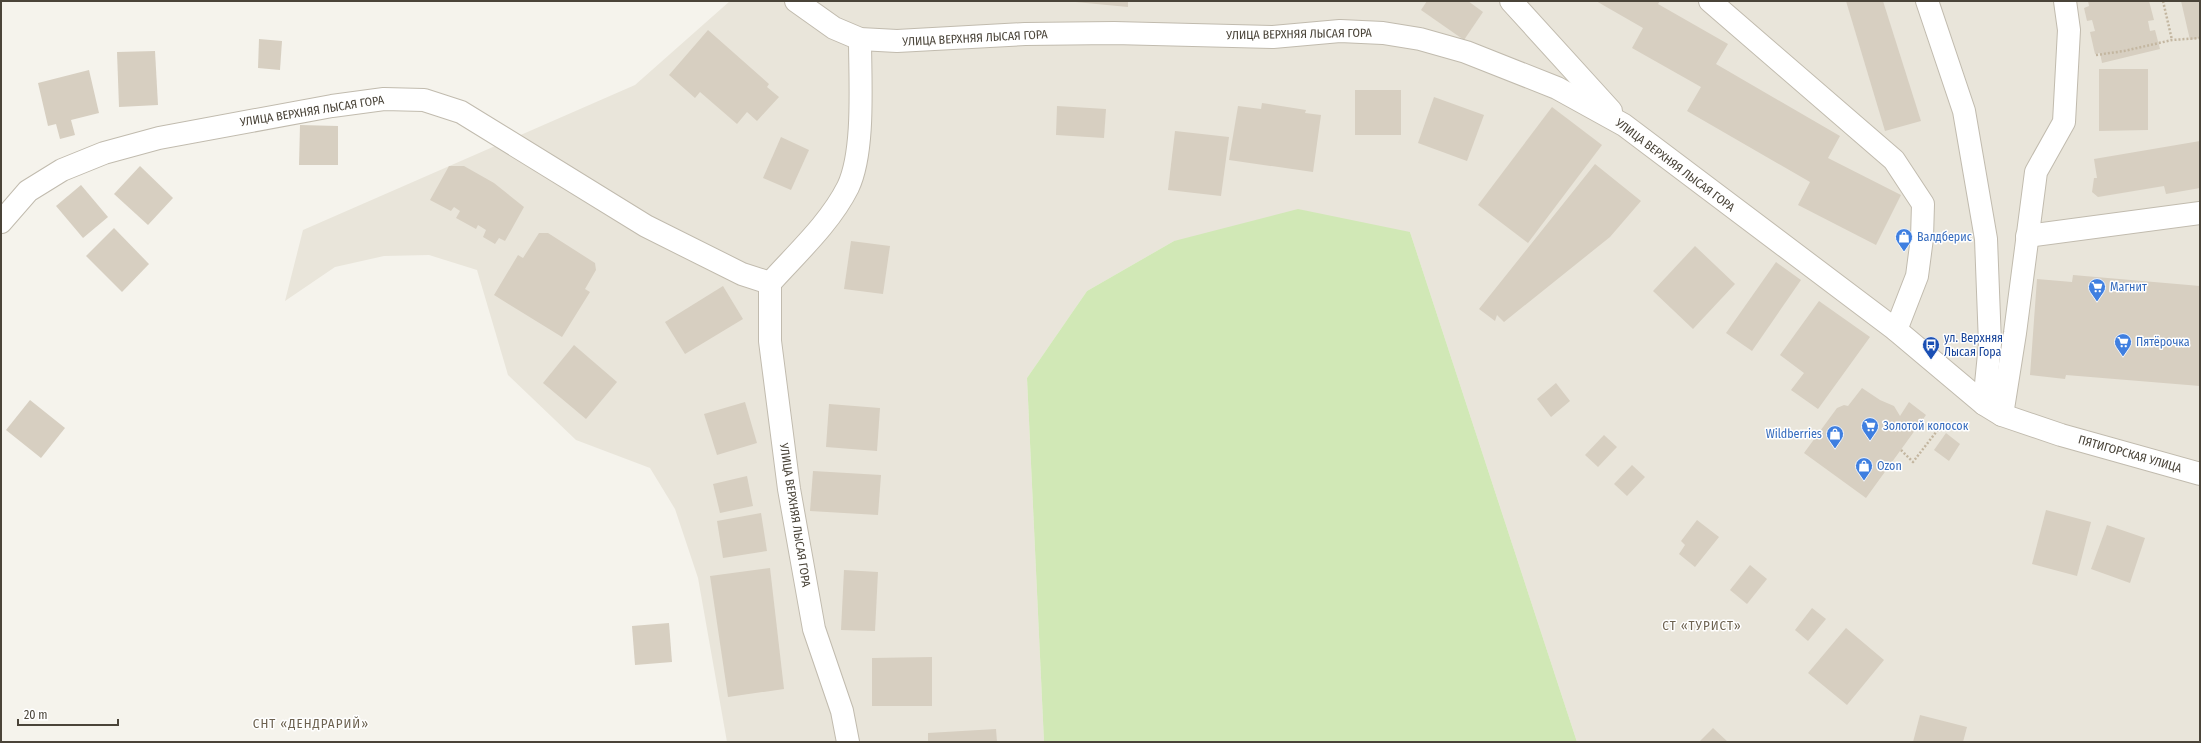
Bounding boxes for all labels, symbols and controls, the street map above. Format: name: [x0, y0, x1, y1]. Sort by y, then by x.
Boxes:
street label: УЛИЦА ВЕРХНЯЯ ЛЫСАЯ ГОРА: [1225, 26, 1373, 42]
street label: УЛИЦА ВЕРХНЯЯ ЛЫСАЯ ГОРА: [901, 27, 1049, 49]
street label: УЛИЦА ВЕРХНЯЯ ЛЫСАЯ ГОРА: [238, 93, 386, 129]
street label: УЛИЦА ВЕРХНЯЯ ЛЫСАЯ ГОРА: [1612, 115, 1738, 215]
shop icon: Валдберис: [1894, 227, 1914, 252]
place label: Валдберис: [1917, 230, 1972, 244]
supermarket icon: Магнит: [2087, 277, 2107, 302]
place label: Магнит: [2110, 280, 2147, 294]
place label: ул. Верхняя Лысая Гора: [1944, 331, 2003, 359]
supermarket icon: Пятёрочка: [2113, 332, 2133, 357]
bus stop icon: ул. Верхняя Лысая Гора: [1921, 335, 1941, 360]
place label: Пятёрочка: [2136, 335, 2190, 349]
supermarket icon: Золотой колосок: [1860, 416, 1880, 441]
place label: Золотой колосок: [1883, 419, 1969, 433]
shop icon: Wildberries: [1825, 424, 1845, 449]
place label: Wildberries: [1766, 427, 1822, 441]
street label: ПЯТИГОРСКАЯ УЛИЦА: [2077, 433, 2184, 476]
street label: УЛИЦА ВЕРХНЯЯ ЛЫСАЯ ГОРА: [777, 441, 813, 589]
shop icon: Ozon: [1854, 456, 1874, 481]
place label: Ozon: [1877, 459, 1902, 473]
district label: СТ «ТУРИСТ»: [1662, 618, 1742, 633]
scale bar: [18, 701, 118, 727]
text: 20 m: [24, 708, 48, 722]
district label: СНТ «ДЕНДРАРИЙ»: [253, 716, 369, 731]

